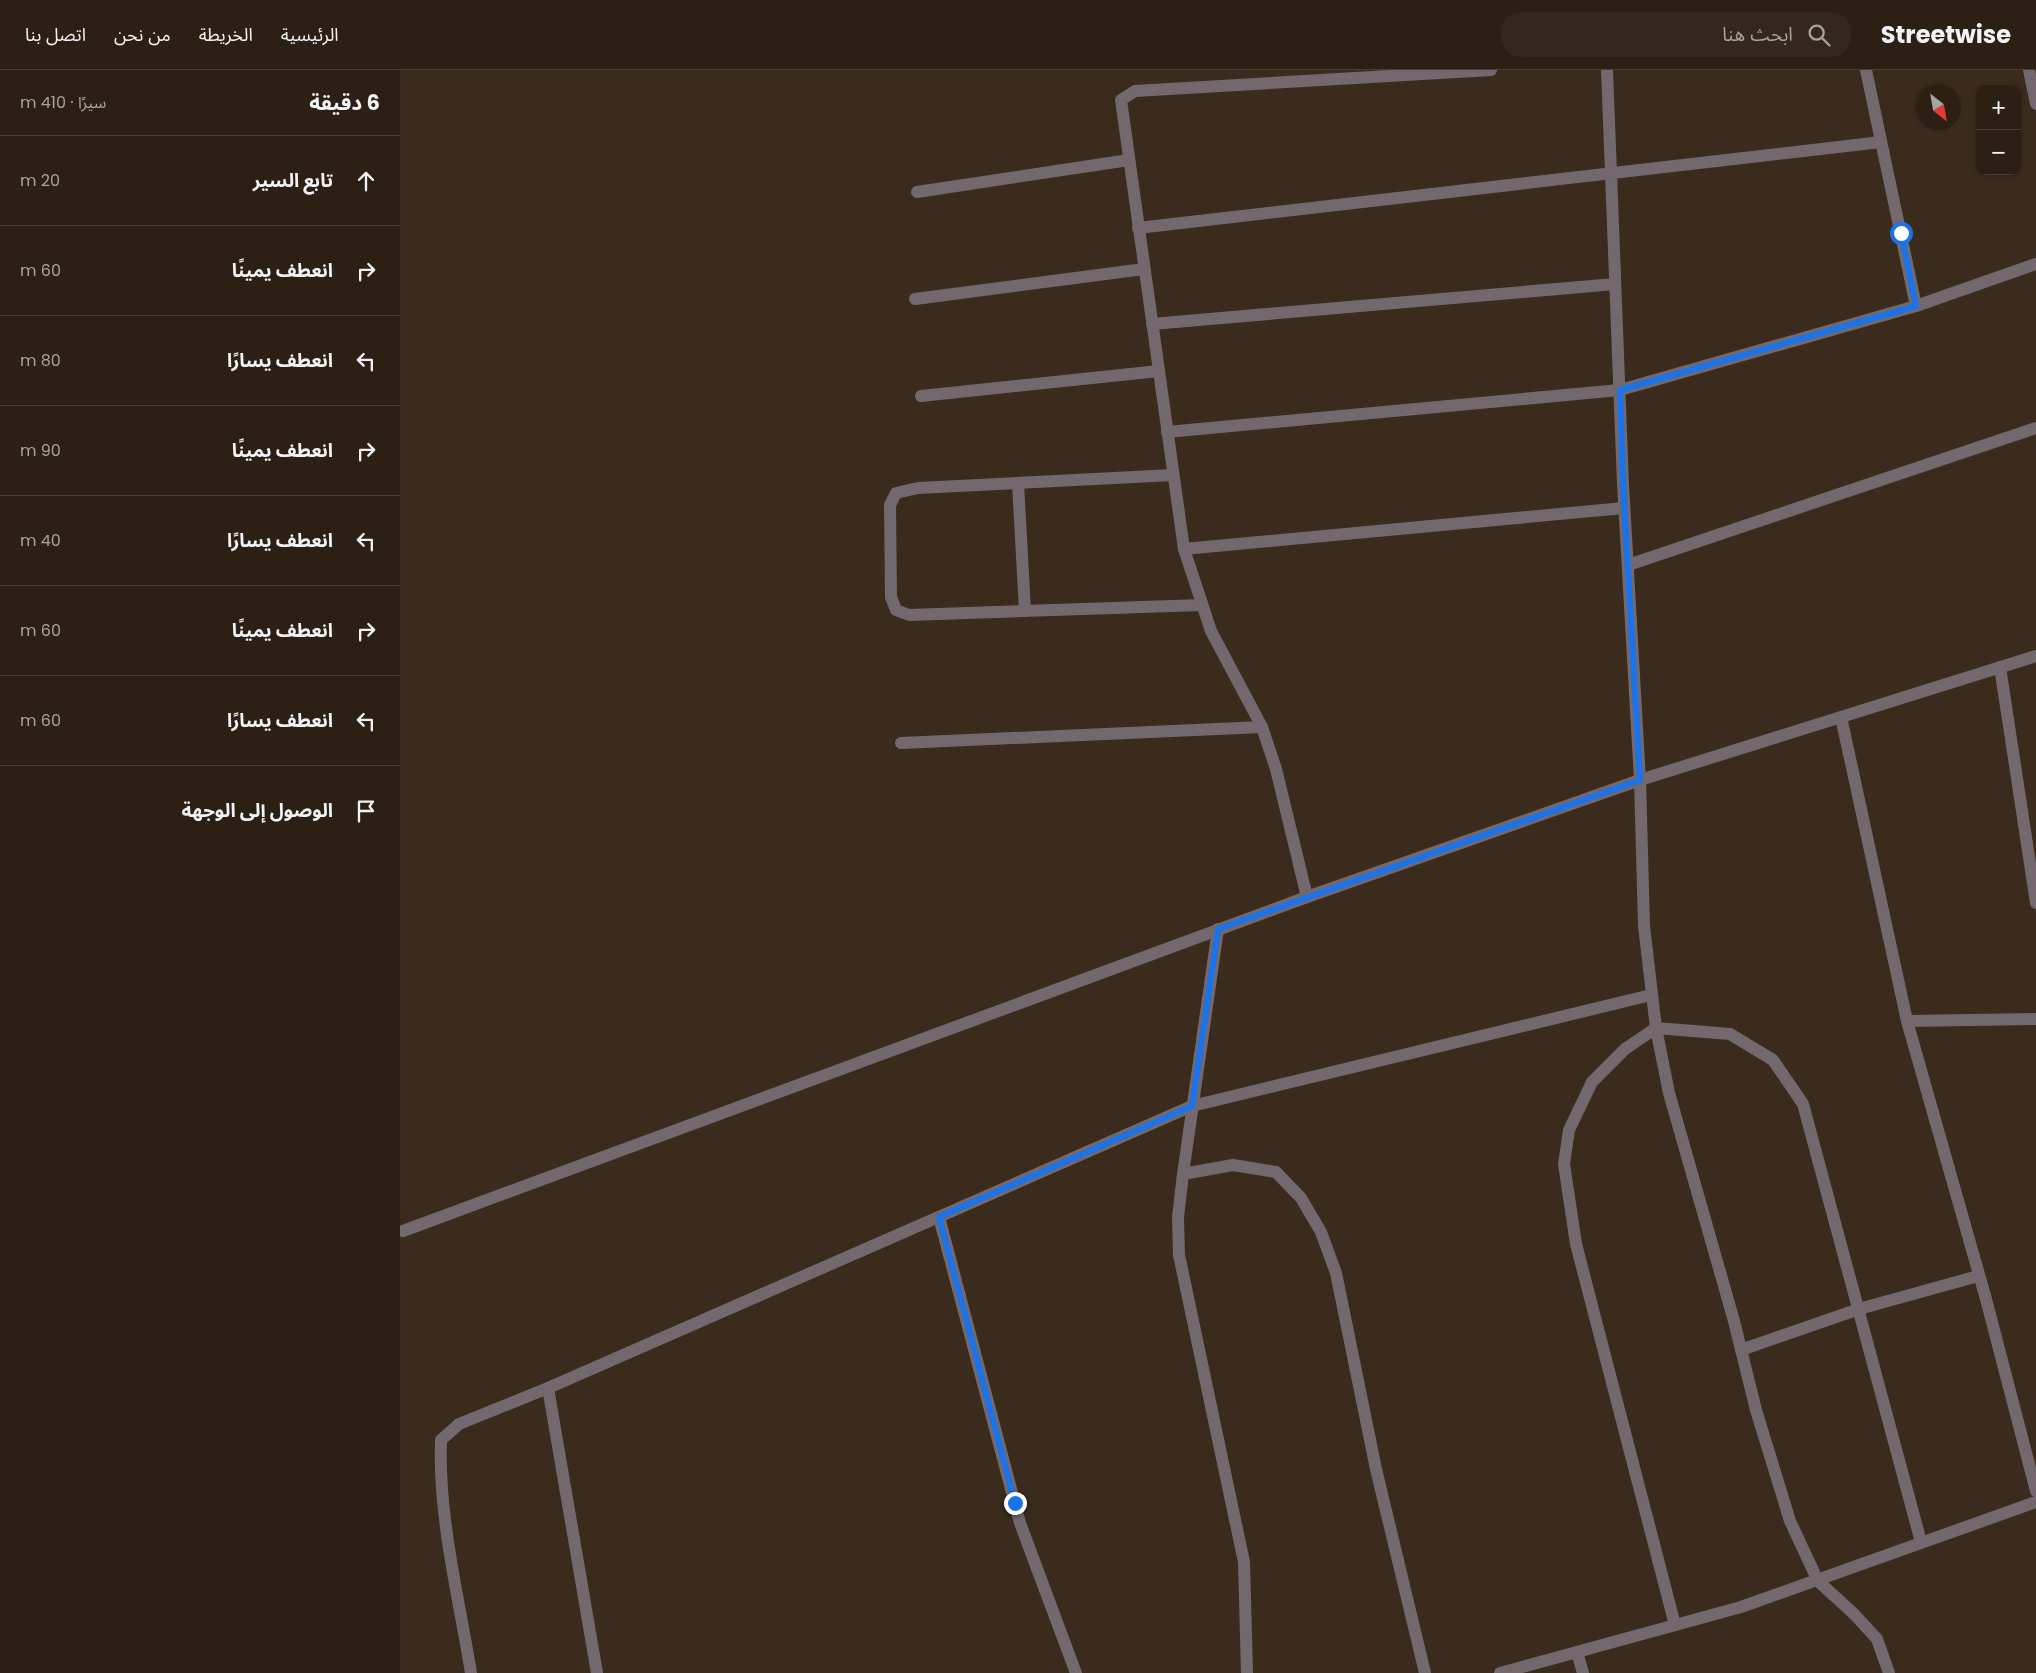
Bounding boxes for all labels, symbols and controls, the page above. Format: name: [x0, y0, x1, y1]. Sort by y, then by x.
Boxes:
search box: [1501, 12, 1851, 57]
text: Streetwise: [1881, 18, 2011, 51]
text: ابحث هنا: [1722, 21, 1793, 48]
icon: search: [1805, 21, 1833, 49]
text: اتصل بنا: [25, 22, 86, 47]
text: من نحن: [114, 22, 171, 47]
text: الخريطة: [199, 22, 253, 47]
text: الرئيسية: [281, 22, 339, 47]
north arrow: [1916, 85, 1961, 130]
map controls: [1976, 85, 2021, 175]
button: +: [1976, 85, 2021, 130]
text: 6 دقيقة: [309, 88, 380, 117]
text: سيرًا · 410 m: [20, 91, 106, 114]
button: −: [1976, 130, 2021, 175]
text: تابع السير: [253, 167, 333, 194]
icon: ahead: [352, 167, 380, 195]
text: 20 m: [20, 169, 60, 192]
route start: [1890, 222, 1913, 245]
text: انعطف يمينًا: [232, 257, 333, 284]
icon: right: [352, 257, 380, 285]
text: 60 m: [20, 259, 61, 282]
text: انعطف يسارًا: [227, 347, 333, 374]
icon: left: [352, 347, 380, 375]
text: 80 m: [20, 349, 61, 372]
text: انعطف يمينًا: [232, 437, 333, 464]
icon: right: [352, 437, 380, 465]
text: 90 m: [20, 439, 61, 462]
text: انعطف يسارًا: [227, 527, 333, 554]
icon: left: [352, 527, 380, 555]
text: 40 m: [20, 529, 61, 552]
text: انعطف يمينًا: [232, 617, 333, 644]
icon: right: [352, 617, 380, 645]
text: 60 m: [20, 619, 61, 642]
text: انعطف يسارًا: [227, 707, 333, 734]
icon: left: [352, 707, 380, 735]
text: 60 m: [20, 709, 61, 732]
text: الوصول إلى الوجهة: [181, 797, 333, 824]
icon: arrive: [352, 797, 380, 825]
route end: [1004, 1492, 1027, 1515]

